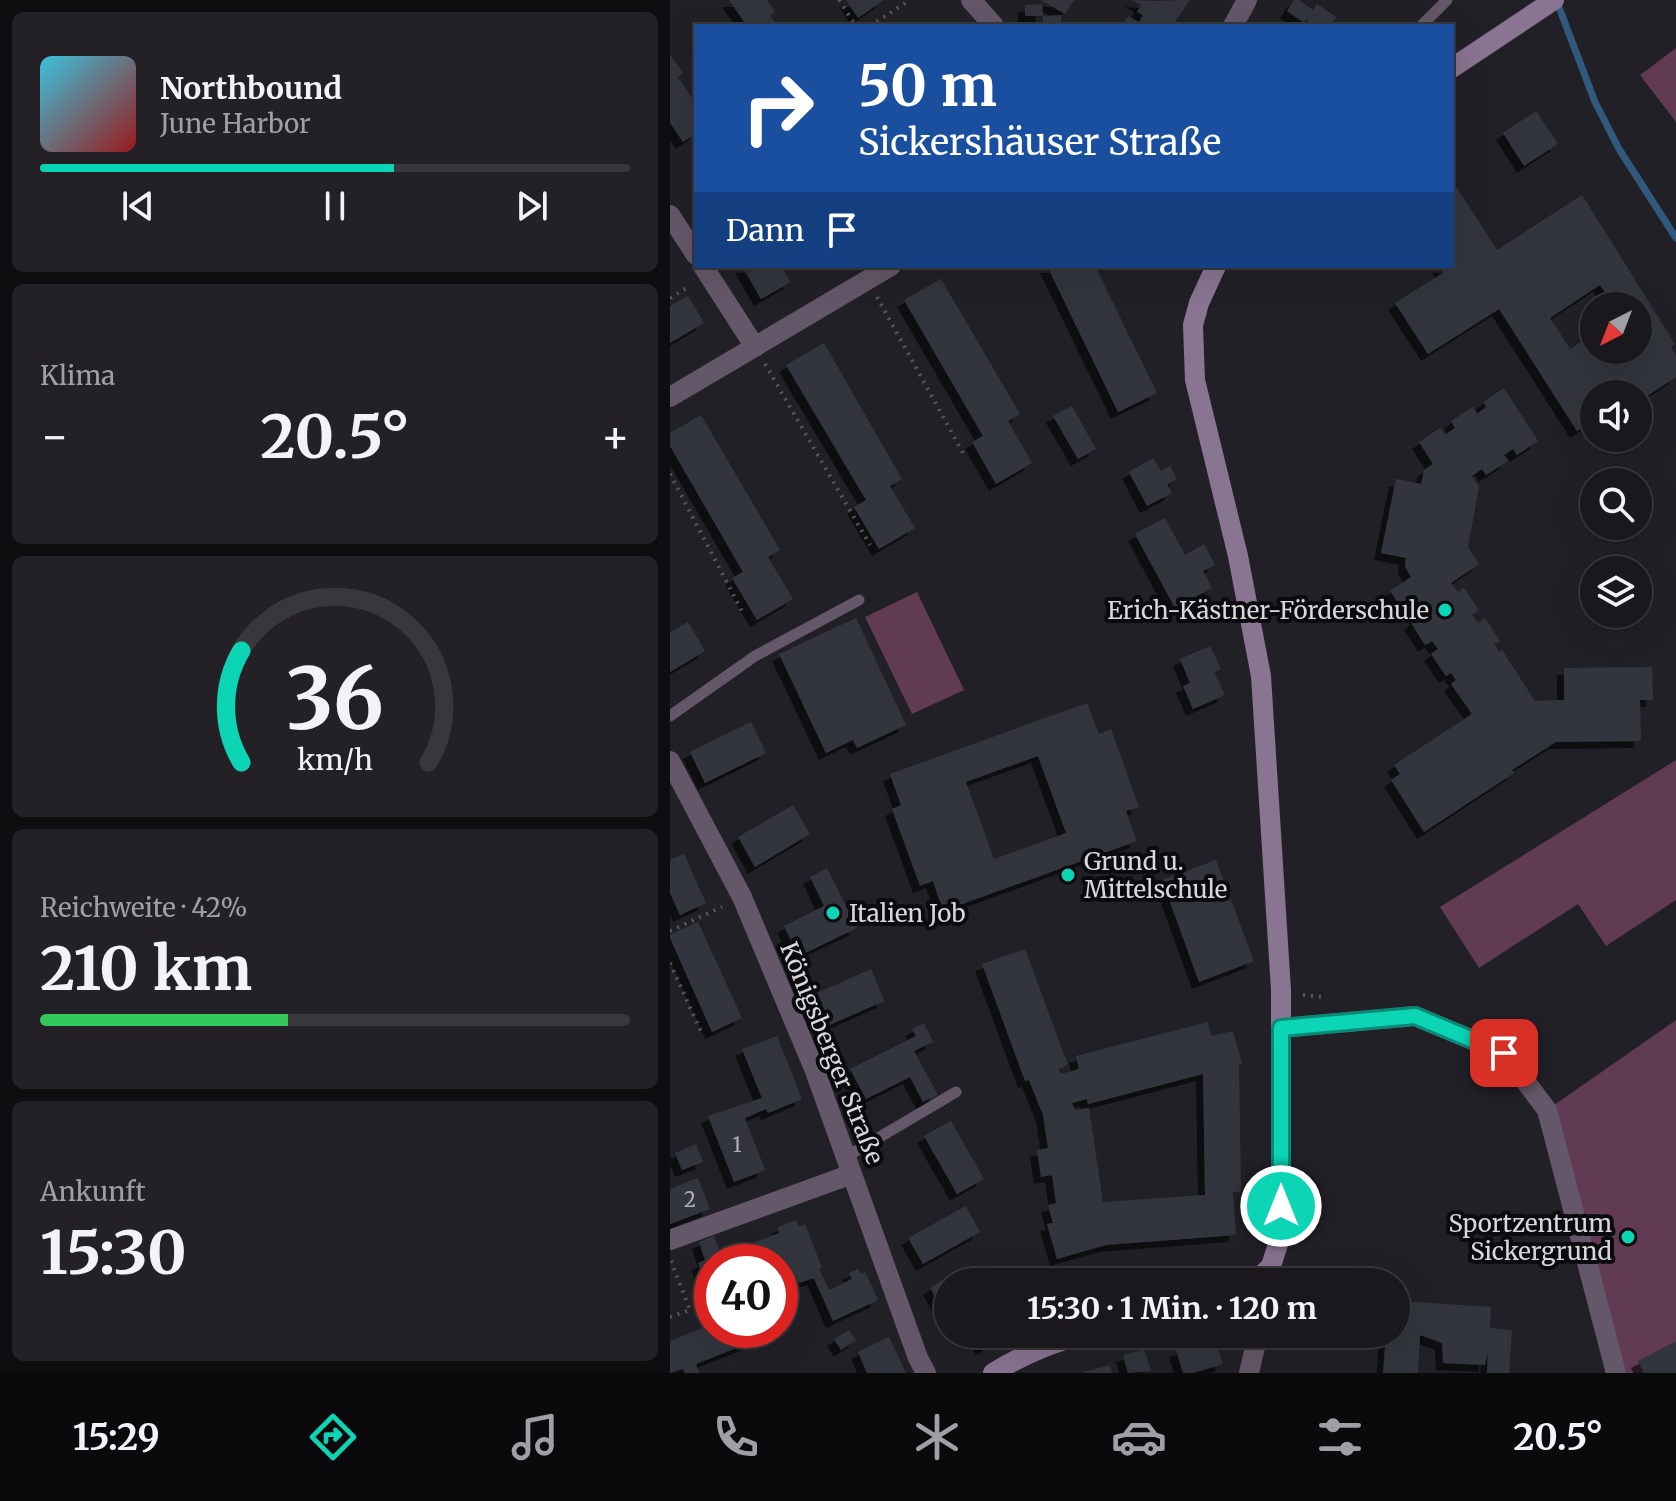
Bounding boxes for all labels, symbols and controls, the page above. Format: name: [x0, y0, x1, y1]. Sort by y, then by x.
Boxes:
text: 50 m: [858, 51, 997, 121]
icon: right: [726, 56, 830, 160]
text: Northbound: [160, 69, 342, 107]
text: June Harbor: [160, 107, 311, 140]
text: Sickershäuser Straße: [858, 120, 1221, 165]
icon: previous: [116, 184, 160, 228]
icon: pause: [313, 184, 357, 228]
icon: next: [510, 184, 554, 228]
icon: arrive: [820, 208, 864, 252]
text: Dann: [726, 211, 804, 249]
north arrow: [1580, 292, 1652, 364]
map controls: [1580, 292, 1652, 628]
text: Klima: [40, 359, 115, 392]
button: sound: [1580, 380, 1652, 452]
text: 20.5°: [260, 399, 410, 474]
text: −: [40, 409, 69, 464]
text: +: [601, 409, 630, 464]
button: search: [1580, 468, 1652, 540]
button: layers: [1580, 556, 1652, 628]
place label: Erich-Kästner-Förderschule: [1107, 595, 1429, 626]
marker: Erich-Kästner-Förderschule: [1436, 601, 1454, 619]
text: 36: [286, 646, 384, 751]
text: km/h: [297, 742, 373, 778]
place label: Grund u. Mittelschule: [1084, 846, 1227, 905]
marker: Grund u. Mittelschule: [1059, 866, 1077, 884]
text: Reichweite · 42%: [40, 891, 247, 924]
place label: Italien Job: [849, 898, 966, 929]
marker: Italien Job: [824, 904, 842, 922]
text: 210 km: [40, 931, 252, 1006]
street label: Königsberger Straße: [773, 937, 891, 1169]
pin: [1470, 1019, 1538, 1087]
icon: arrive: [1482, 1031, 1526, 1075]
house number: 1: [732, 1132, 742, 1157]
position arrow: [1239, 1164, 1323, 1248]
text: Ankunft: [40, 1175, 146, 1208]
house number: 2: [684, 1187, 696, 1212]
place label: Sportzentrum Sickergrund: [1448, 1208, 1612, 1267]
text: 15:30: [40, 1215, 187, 1290]
marker: Sportzentrum Sickergrund: [1619, 1228, 1637, 1246]
speed limit sign: 40: [694, 1244, 798, 1348]
text: 15:30 · 1 Min. · 120 m: [1027, 1289, 1317, 1327]
icon: directions: [305, 1409, 361, 1465]
icon: music: [507, 1409, 563, 1465]
icon: phone: [708, 1409, 764, 1465]
icon: climate: [909, 1409, 965, 1465]
icon: car: [1111, 1409, 1167, 1465]
icon: filters: [1312, 1409, 1368, 1465]
text: 15:29: [73, 1415, 160, 1460]
text: 20.5°: [1513, 1415, 1603, 1460]

